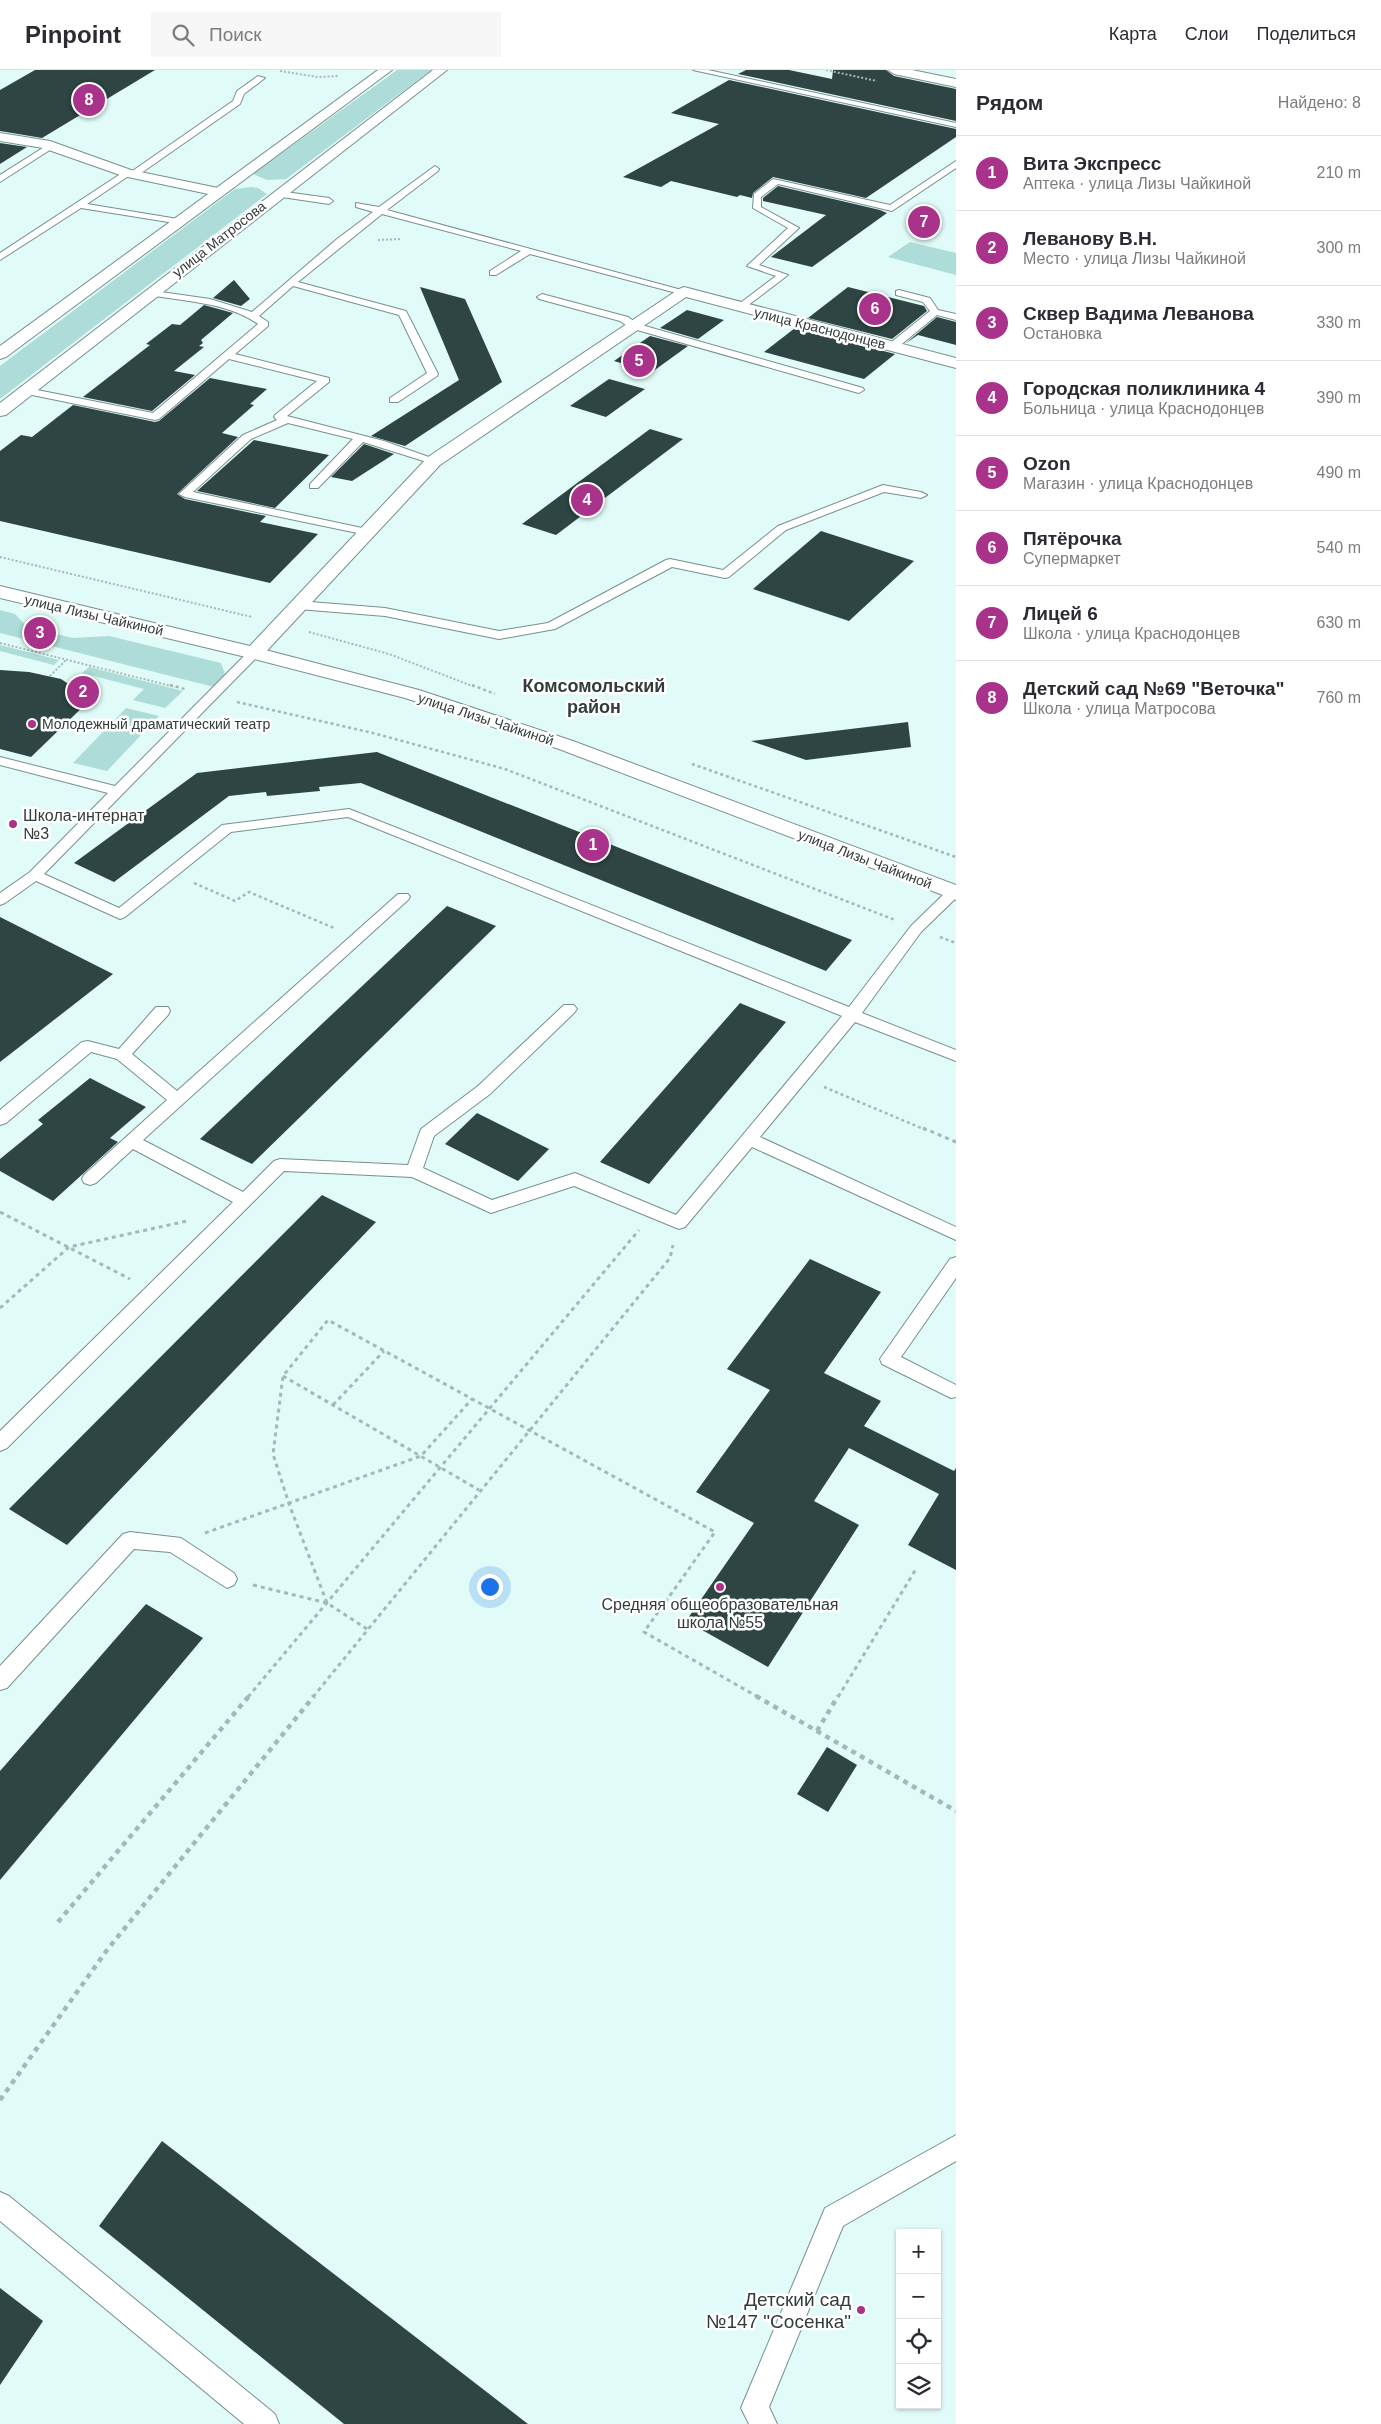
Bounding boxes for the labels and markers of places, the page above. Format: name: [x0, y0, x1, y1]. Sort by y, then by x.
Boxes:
pin: 8: [73, 81, 105, 119]
pin: 7: [908, 203, 940, 241]
pin: 6: [859, 290, 891, 328]
pin: 5: [623, 342, 655, 380]
pin: 4: [571, 481, 603, 519]
pin: 3: [24, 614, 56, 652]
pin: 2: [67, 673, 99, 711]
place label: Молодежный драматический театр: [42, 716, 271, 732]
marker: Молодежный драматический театр: [26, 718, 38, 730]
place label: Школа-интернат №3: [23, 807, 145, 842]
marker: Школа-интернат №3: [7, 818, 19, 830]
pin: 1: [577, 826, 609, 864]
marker: Средняя общеобразовательная школа №55: [714, 1581, 726, 1593]
place label: Средняя общеобразовательная школа №55: [601, 1596, 839, 1631]
place label: Детский сад №147 "Сосенка": [706, 2289, 851, 2332]
marker: Детский сад №147 "Сосенка": [855, 2304, 867, 2316]

